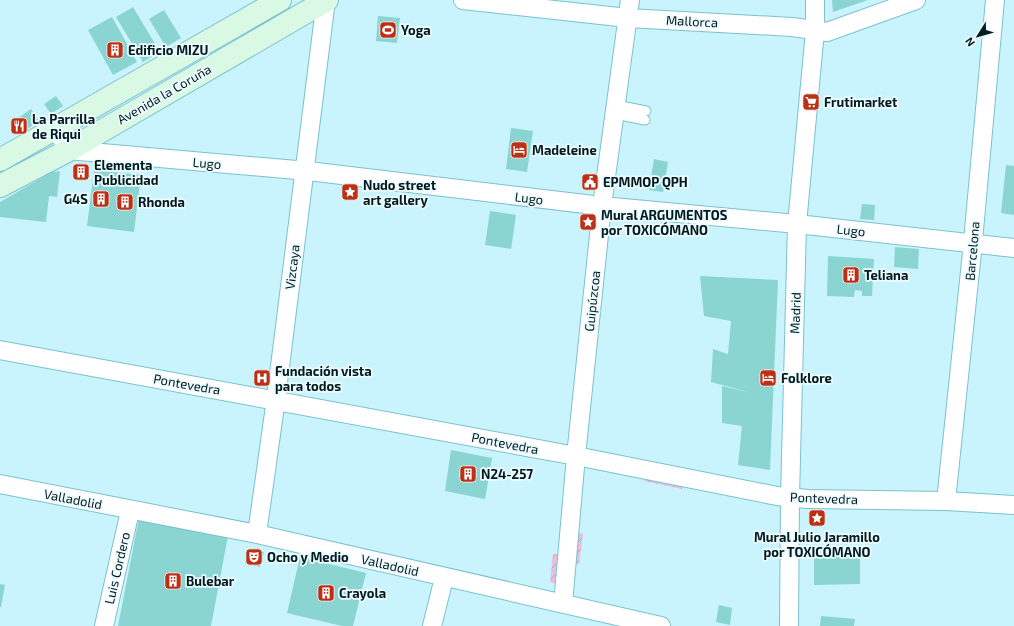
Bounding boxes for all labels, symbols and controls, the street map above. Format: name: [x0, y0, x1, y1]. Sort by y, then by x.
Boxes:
street label: Mallorca: [666, 12, 718, 30]
north arrow: [958, 16, 998, 56]
sports icon: Yoga: [378, 20, 398, 40]
place label: Yoga: [401, 22, 431, 38]
text: N: [962, 35, 977, 49]
building icon: Edificio MIZU: [105, 40, 125, 60]
place label: Edificio MIZU: [128, 42, 209, 58]
street label: Avenida la Coruña: [114, 61, 214, 127]
supermarket icon: Frutimarket: [801, 92, 821, 112]
place label: Frutimarket: [824, 94, 898, 110]
place label: La Parrilla de Riqui: [32, 111, 95, 142]
restaurant icon: La Parrilla de Riqui: [9, 116, 29, 136]
hotel icon: Madeleine: [509, 140, 529, 160]
place label: Madeleine: [532, 142, 597, 158]
street label: Lugo: [192, 154, 222, 172]
place label: Elementa Publicidad: [94, 157, 158, 188]
building icon: Elementa Publicidad: [71, 162, 91, 182]
public building icon: EPMMOP QPH: [580, 172, 600, 192]
place label: EPMMOP QPH: [603, 174, 688, 191]
place label: Nudo street art gallery: [363, 177, 437, 208]
place icon: Nudo street art gallery: [340, 182, 360, 202]
street label: Lugo: [514, 188, 544, 208]
building icon: G4S: [91, 189, 111, 209]
place label: G4S: [64, 191, 88, 207]
building icon: Rhonda: [115, 192, 135, 212]
place label: Rhonda: [138, 194, 185, 210]
place label: Mural ARGUMENTOS por TOXICÓMANO: [601, 207, 728, 238]
place icon: Mural ARGUMENTOS por TOXICÓMANO: [578, 212, 598, 232]
street label: Lugo: [836, 221, 866, 239]
street label: Barcelona: [961, 221, 983, 281]
street label: Vizcaya: [281, 244, 303, 290]
building icon: Teliana: [841, 265, 861, 285]
place label: Teliana: [864, 267, 908, 283]
street label: Guipúzcoa: [581, 270, 603, 332]
street label: Madrid: [786, 292, 804, 334]
place label: Fundación vista para todos: [275, 363, 372, 394]
hospital icon: Fundación vista para todos: [252, 368, 272, 388]
hotel icon: Folklore: [758, 368, 778, 388]
street label: Pontevedra: [152, 370, 222, 398]
place label: Folklore: [781, 370, 832, 386]
street label: Pontevedra: [470, 429, 540, 457]
building icon: N24-257: [458, 464, 478, 484]
place label: N24-257: [481, 466, 533, 482]
street label: Valladolid: [43, 486, 103, 512]
street label: Pontevedra: [790, 489, 858, 507]
place icon: Mural Julio Jaramillo por TOXICÓMANO: [807, 508, 827, 528]
place label: Mural Julio Jaramillo por TOXICÓMANO: [754, 529, 880, 560]
street label: Luis Cordero: [101, 530, 133, 606]
theatre icon: Ocho y Medio: [244, 547, 264, 567]
place label: Ocho y Medio: [267, 549, 349, 565]
street label: Valladolid: [359, 551, 421, 579]
building icon: Bulebar: [163, 571, 183, 591]
place label: Bulebar: [186, 573, 235, 589]
building icon: Crayola: [316, 583, 336, 603]
place label: Crayola: [339, 585, 386, 601]

